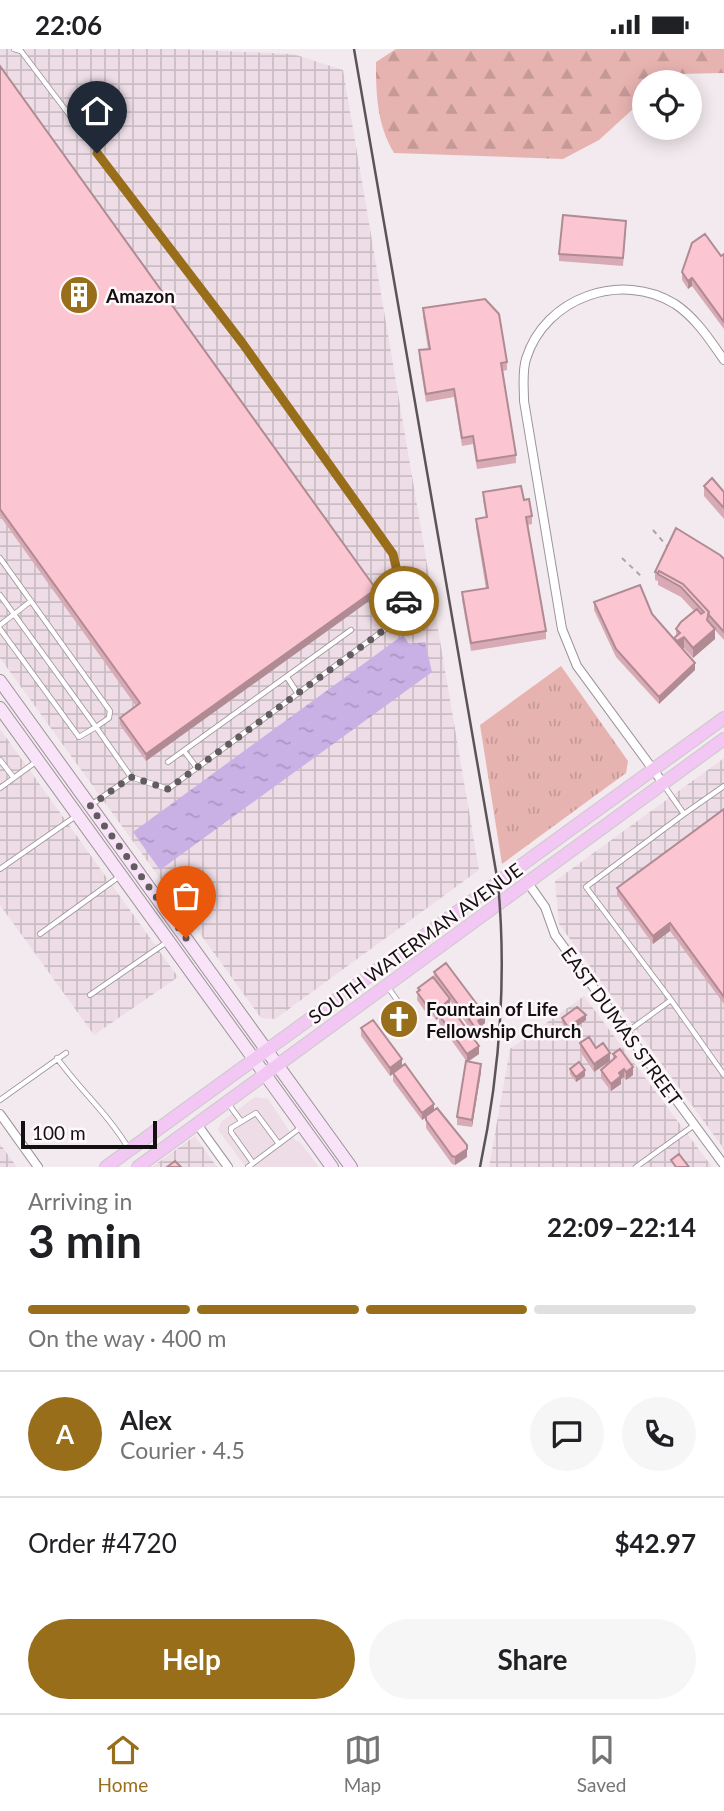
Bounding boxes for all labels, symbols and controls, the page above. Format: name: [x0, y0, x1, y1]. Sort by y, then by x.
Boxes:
text: 22:06: [35, 9, 102, 41]
map controls: [632, 70, 702, 140]
button: locate: [632, 70, 702, 140]
pin: [67, 81, 127, 153]
icon: home: [78, 92, 116, 130]
building icon: Amazon: [58, 274, 100, 316]
place label: Amazon: [105, 284, 175, 307]
courier: [369, 566, 439, 636]
icon: car: [385, 582, 423, 620]
street label: SOUTH WATERMAN AVENUE: [304, 858, 526, 1028]
pin: [156, 866, 216, 938]
icon: bag: [167, 877, 205, 915]
street label: EAST DUMAS STREET: [557, 942, 687, 1110]
place label: Fountain of Life Fellowship Church: [426, 997, 581, 1042]
church icon: Fountain of Life Fellowship Church: [378, 998, 420, 1040]
scale bar: [21, 1118, 158, 1150]
text: 100 m: [32, 1121, 86, 1144]
text: Arriving in: [28, 1187, 132, 1215]
text: 22:09–22:14: [547, 1211, 696, 1243]
text: 3 min: [28, 1213, 142, 1268]
text: On the way · 400 m: [28, 1324, 227, 1352]
button: chat: [530, 1397, 604, 1471]
button: phone: [622, 1397, 696, 1471]
text: Alex: [120, 1404, 172, 1436]
text: A: [56, 1418, 74, 1450]
text: Courier · 4.5: [120, 1436, 245, 1464]
text: Order #4720: [28, 1527, 177, 1559]
text: $42.97: [614, 1527, 696, 1559]
button: Help: [28, 1619, 355, 1699]
button: Share: [369, 1619, 696, 1699]
tab: Home: [98, 1731, 148, 1796]
tab: Map: [344, 1731, 382, 1796]
tab: Saved: [577, 1731, 626, 1796]

